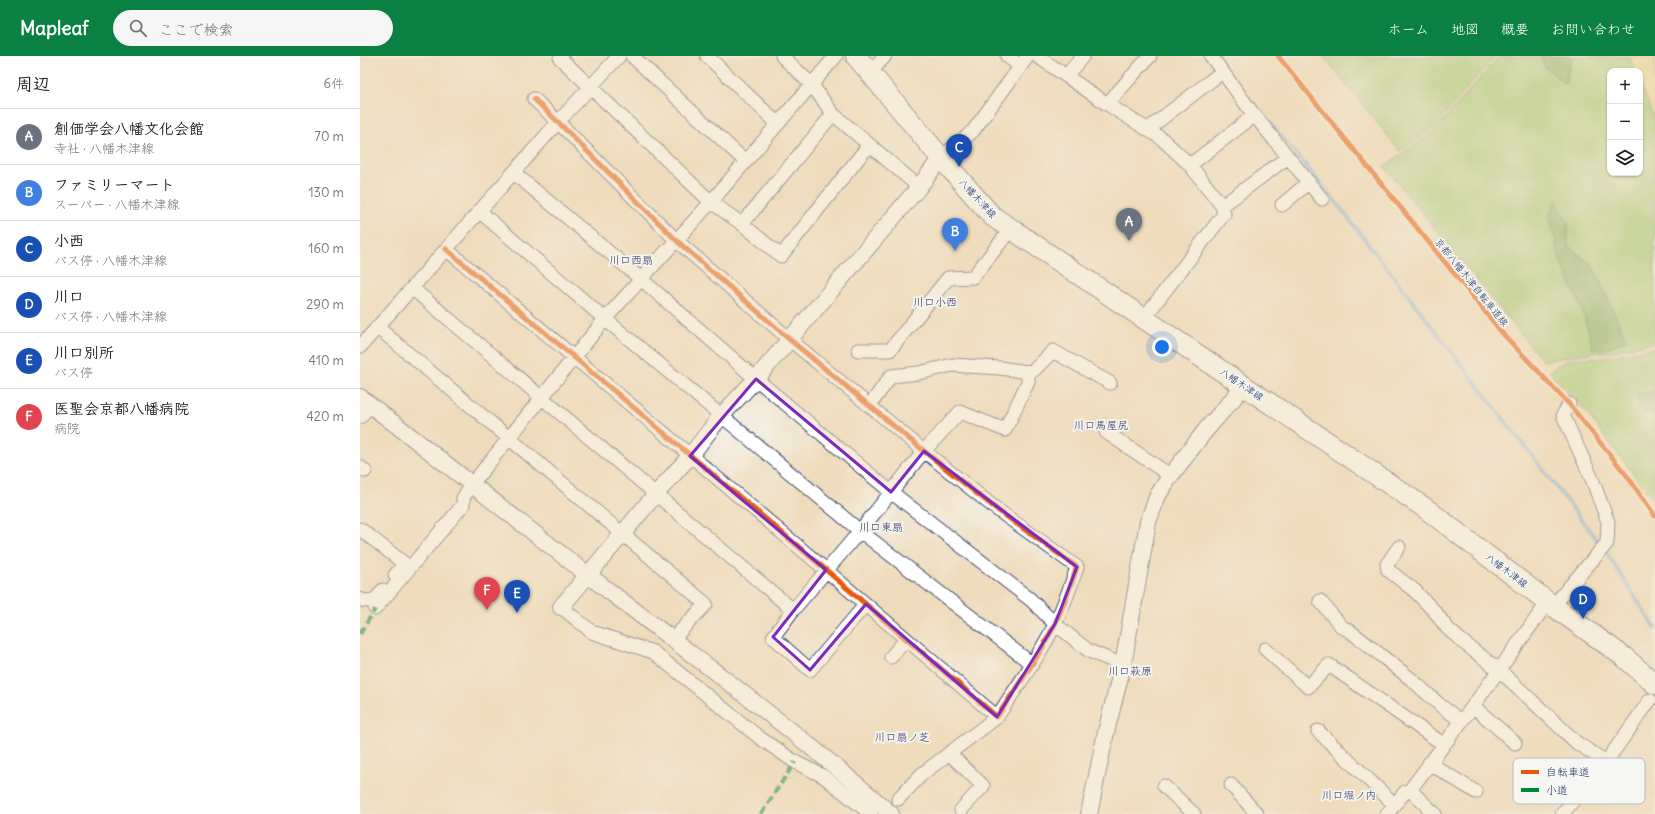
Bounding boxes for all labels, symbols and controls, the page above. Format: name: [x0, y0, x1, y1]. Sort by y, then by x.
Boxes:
search box: [113, 10, 393, 46]
text: Mapleaf: [20, 16, 89, 40]
icon: search: [127, 17, 149, 39]
text: ここで検索: [159, 20, 234, 39]
text: ホーム: [1388, 20, 1429, 38]
text: 地図: [1451, 20, 1479, 38]
text: 概要: [1501, 20, 1529, 38]
text: お問い合わせ: [1551, 20, 1635, 38]
map controls: [1607, 68, 1643, 176]
button: +: [1607, 68, 1643, 104]
text: 周辺: [16, 73, 50, 95]
text: 6件: [323, 75, 344, 92]
button: −: [1607, 104, 1643, 140]
text: 創価学会八幡文化会館: [54, 119, 204, 138]
text: A: [25, 128, 33, 145]
text: 70 m: [315, 128, 344, 145]
pin: C: [946, 134, 972, 167]
text: 寺社 · 八幡木津線: [54, 140, 154, 157]
button: layers: [1607, 140, 1643, 176]
text: ファミリーマート: [54, 175, 175, 194]
street label: 八幡木津線: [956, 176, 999, 221]
text: B: [25, 184, 33, 201]
text: 130 m: [308, 184, 344, 201]
text: スーパー · 八幡木津線: [54, 196, 180, 213]
pin: A: [1116, 208, 1142, 241]
pin: B: [942, 218, 968, 251]
text: 小西: [54, 231, 84, 250]
street label: 京都八幡木津自転車道線: [1432, 235, 1511, 329]
text: C: [25, 240, 33, 257]
text: 160 m: [308, 240, 344, 257]
text: バス停 · 八幡木津線: [54, 252, 167, 269]
district label: 川口西扇: [609, 253, 653, 267]
text: 川口: [54, 287, 84, 306]
district label: 川口小西: [913, 295, 957, 309]
text: D: [24, 296, 34, 313]
text: 290 m: [306, 296, 344, 313]
text: バス停 · 八幡木津線: [54, 308, 167, 325]
your location: [1152, 337, 1172, 357]
text: 川口別所: [54, 343, 114, 362]
text: E: [25, 352, 33, 369]
text: 410 m: [308, 352, 344, 369]
text: バス停: [54, 364, 93, 381]
street label: 八幡木津線: [1217, 365, 1266, 404]
text: 医聖会京都八幡病院: [54, 399, 189, 418]
text: F: [25, 408, 33, 425]
text: 420 m: [306, 408, 344, 425]
district label: 川口馬屋尻: [1074, 418, 1129, 432]
text: 病院: [54, 420, 80, 437]
district label: 川口東扇: [859, 520, 903, 534]
street label: 八幡木津線: [1483, 550, 1531, 591]
pin: F: [474, 577, 500, 610]
pin: E: [504, 580, 530, 613]
pin: D: [1570, 586, 1596, 619]
district label: 川口萩原: [1108, 664, 1152, 678]
district label: 川口扇ノ芝: [875, 730, 930, 744]
legend: [1513, 758, 1645, 804]
text: 自転車道: [1546, 765, 1590, 779]
text: 小道: [1546, 783, 1568, 797]
district label: 川口堀ノ内: [1322, 788, 1377, 802]

